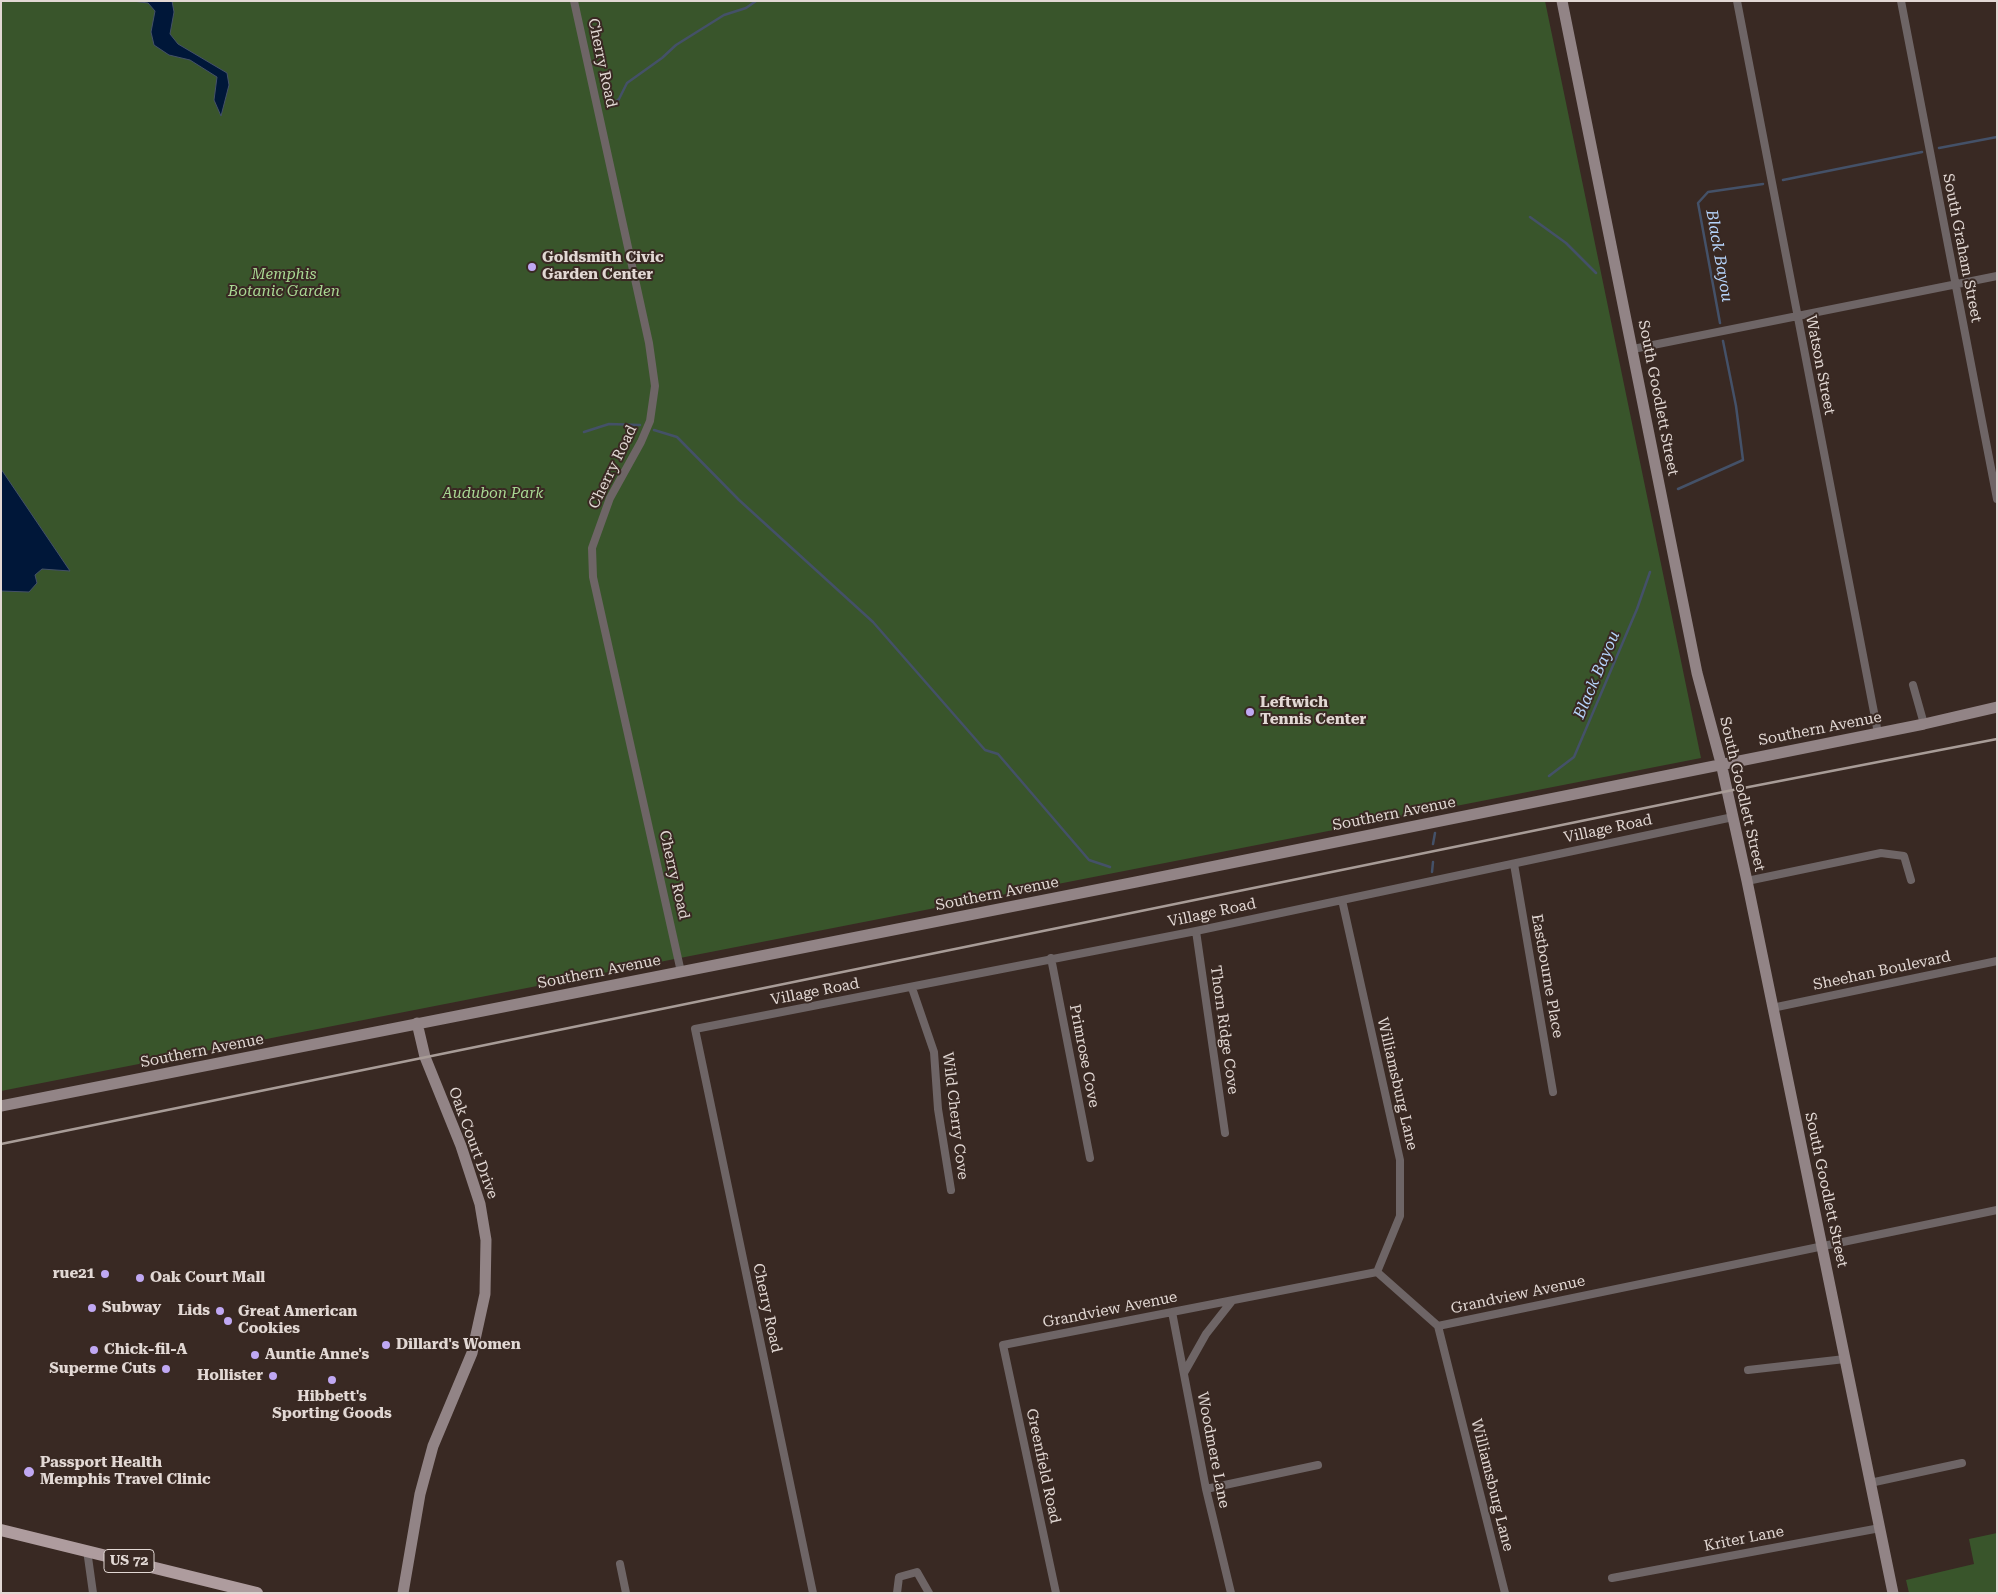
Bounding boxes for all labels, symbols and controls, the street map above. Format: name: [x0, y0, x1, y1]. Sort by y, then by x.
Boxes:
street label: Cherry Road: [584, 17, 620, 109]
street label: South Graham Street: [1939, 172, 1985, 324]
water label: Black Bayou: [1701, 208, 1737, 304]
place label: Goldsmith Civic Garden Center: [542, 249, 664, 284]
marker: Goldsmith Civic Garden Center: [526, 261, 538, 273]
park label: Memphis Botanic Garden: [228, 266, 340, 301]
street label: Watson Street: [1802, 314, 1838, 416]
street label: South Goodlett Street: [1634, 319, 1682, 477]
street label: Cherry Road: [585, 422, 641, 512]
park label: Audubon Park: [443, 485, 543, 503]
water label: Black Bayou: [1570, 628, 1624, 722]
place label: Leftwich Tennis Center: [1260, 694, 1366, 729]
marker: Leftwich Tennis Center: [1244, 706, 1256, 718]
street label: Southern Avenue: [1757, 708, 1883, 750]
street label: South Goodlett Street: [1715, 715, 1769, 873]
street label: Southern Avenue: [1331, 793, 1457, 835]
street label: Village Road: [1562, 811, 1654, 847]
street label: Cherry Road: [655, 829, 693, 921]
street label: Southern Avenue: [934, 873, 1060, 915]
street label: Village Road: [1166, 895, 1258, 931]
street label: Eastbourne Place: [1527, 913, 1567, 1039]
street label: Sheehan Boulevard: [1812, 948, 1952, 994]
street label: Southern Avenue: [536, 951, 662, 993]
street label: Thorn Ridge Cove: [1206, 964, 1242, 1096]
street label: Village Road: [769, 975, 861, 1009]
street label: Primrose Cove: [1065, 1003, 1103, 1109]
street label: Williamsburg Lane: [1373, 1016, 1421, 1152]
street label: Southern Avenue: [139, 1030, 265, 1072]
street label: Wild Cherry Cove: [938, 1051, 972, 1181]
street label: Oak Court Drive: [444, 1085, 502, 1201]
street label: South Goodlett Street: [1801, 1111, 1851, 1269]
street label: Cherry Road: [749, 1262, 785, 1354]
place label: rue21: [53, 1265, 95, 1283]
marker: rue21: [99, 1268, 111, 1280]
place label: Oak Court Mall: [150, 1269, 265, 1287]
marker: Oak Court Mall: [134, 1272, 146, 1284]
street label: Grandview Avenue: [1449, 1272, 1587, 1318]
street label: Grandview Avenue: [1041, 1288, 1179, 1332]
place label: Subway: [102, 1299, 161, 1317]
marker: Subway: [86, 1302, 98, 1314]
place label: Lids: [178, 1302, 210, 1320]
place label: Great American Cookies: [238, 1303, 357, 1338]
marker: Lids: [214, 1305, 226, 1317]
marker: Great American Cookies: [222, 1315, 234, 1327]
place label: Dillard's Women: [396, 1336, 521, 1354]
marker: Dillard's Women: [380, 1339, 392, 1351]
place label: Chick-fil-A: [104, 1341, 187, 1359]
marker: Chick-fil-A: [88, 1344, 100, 1356]
place label: Auntie Anne's: [265, 1346, 369, 1364]
marker: Auntie Anne's: [249, 1349, 261, 1361]
place label: Superme Cuts: [49, 1360, 156, 1378]
marker: Superme Cuts: [160, 1363, 172, 1375]
place label: Hollister: [197, 1367, 263, 1385]
marker: Hollister: [267, 1370, 279, 1382]
marker: Hibbett's Sporting Goods: [326, 1374, 338, 1386]
place label: Hibbett's Sporting Goods: [272, 1388, 392, 1423]
street label: Woodmere Lane: [1193, 1390, 1233, 1510]
street label: Greenfield Road: [1022, 1407, 1064, 1525]
street label: Williamsburg Lane: [1467, 1417, 1517, 1553]
place label: Passport Health Memphis Travel Clinic: [40, 1454, 211, 1489]
marker: Passport Health Memphis Travel Clinic: [22, 1465, 36, 1479]
street label: Kriter Lane: [1703, 1522, 1785, 1556]
road number: US 72: [104, 1550, 154, 1572]

